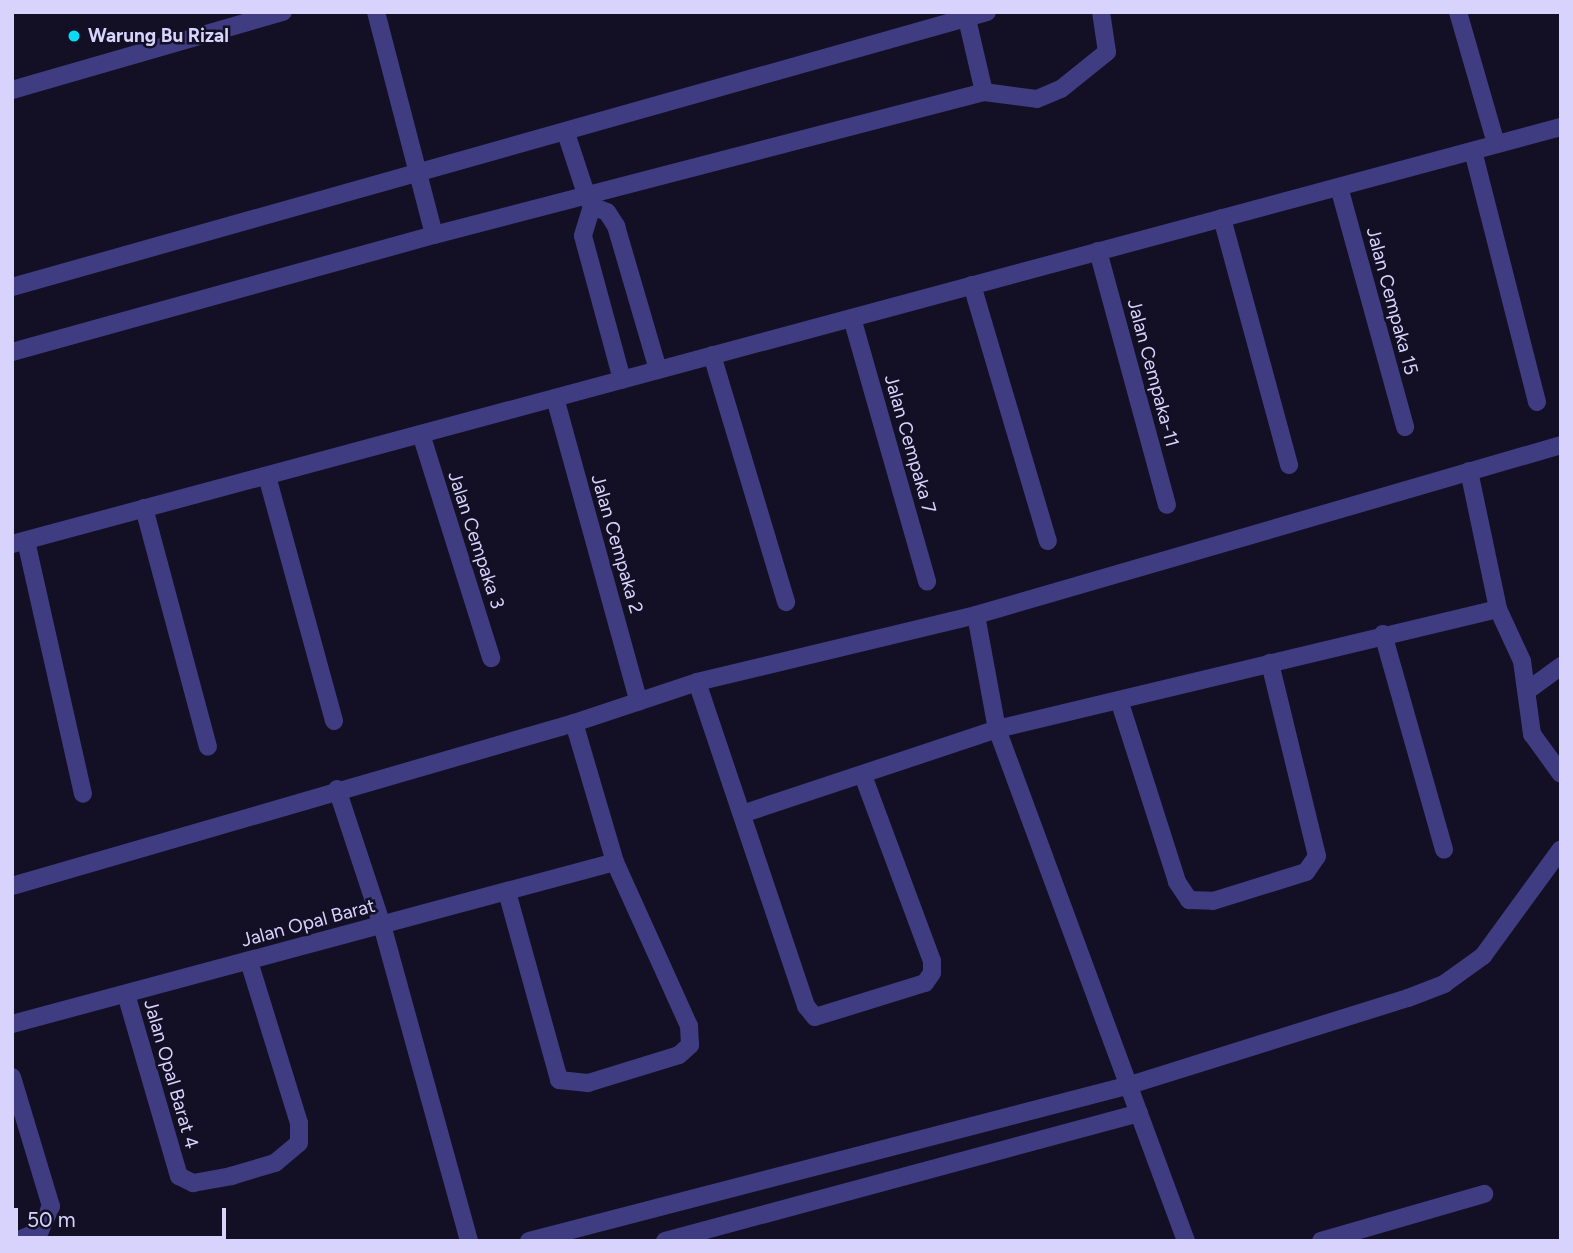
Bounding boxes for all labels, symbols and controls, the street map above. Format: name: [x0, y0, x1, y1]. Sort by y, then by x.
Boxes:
place label: Warung Bu Rizal: [88, 25, 229, 47]
marker: Warung Bu Rizal: [66, 28, 82, 44]
street label: Jalan Cempaka 15: [1361, 225, 1423, 377]
street label: Jalan Cempaka-11: [1122, 297, 1184, 449]
street label: Jalan Cempaka 7: [879, 372, 941, 516]
street label: Jalan Cempaka 3: [443, 468, 509, 612]
street label: Jalan Cempaka 2: [586, 472, 648, 616]
street label: Jalan Opal Barat: [239, 894, 377, 952]
street label: Jalan Opal Barat 4: [139, 997, 203, 1151]
scale bar: [18, 1194, 229, 1238]
text: 50 m: [27, 1207, 76, 1232]

